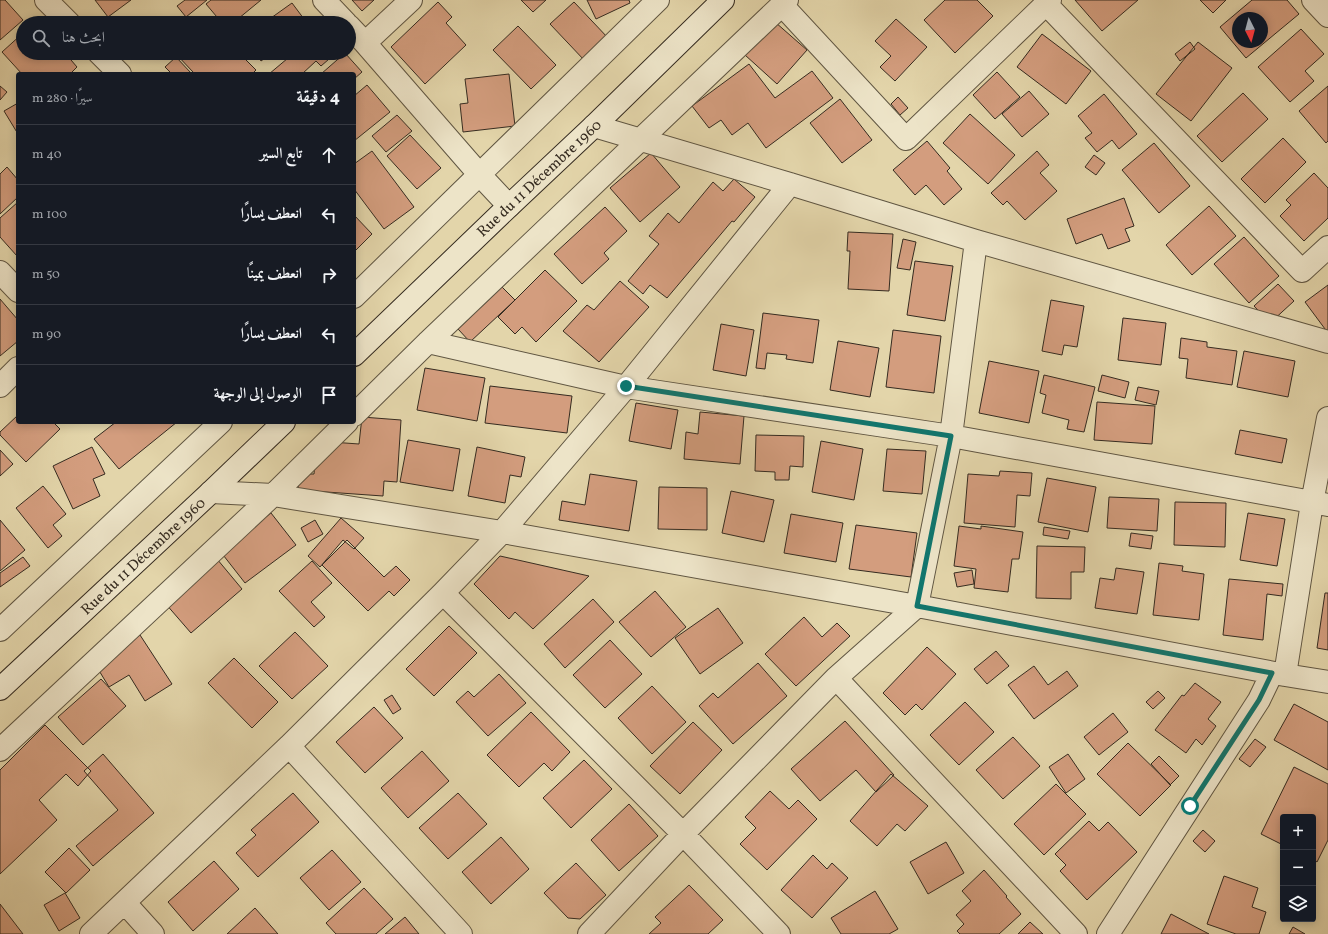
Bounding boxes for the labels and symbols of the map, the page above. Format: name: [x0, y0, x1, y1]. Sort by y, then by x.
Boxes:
north arrow: [1232, 12, 1268, 48]
street label: Rue du 11 Décembre 1960: [473, 116, 607, 243]
route end: [617, 377, 635, 395]
street label: Rue du 11 Décembre 1960: [77, 494, 211, 621]
route start: [1181, 797, 1199, 815]

